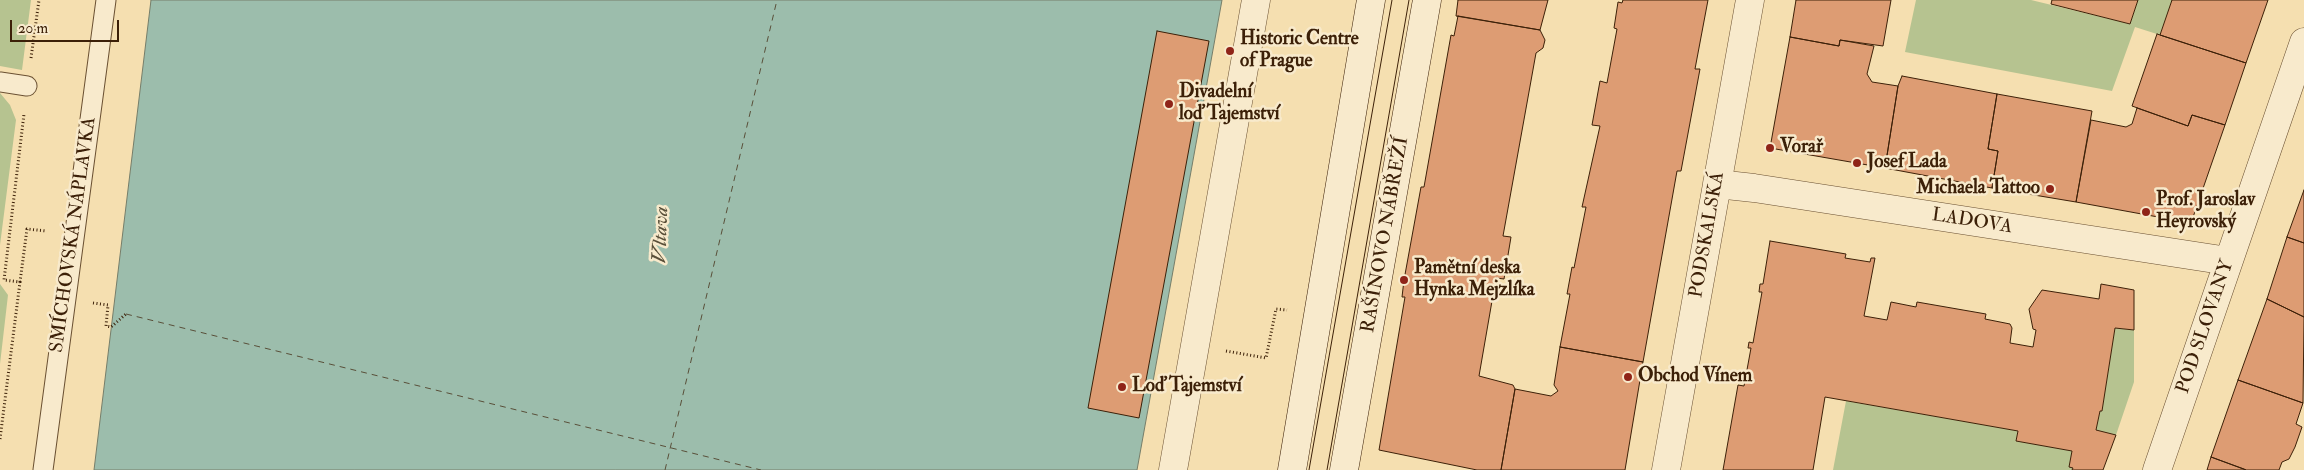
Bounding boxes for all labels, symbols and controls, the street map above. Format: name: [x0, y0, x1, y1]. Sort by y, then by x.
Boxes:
scale bar: [12, 10, 121, 42]
text: 20 m: [18, 19, 48, 38]
place label: Historic Centre of Prague: [1240, 29, 1359, 73]
marker: Historic Centre of Prague: [1224, 45, 1236, 57]
place label: Divadelní loď Tajemství: [1179, 82, 1280, 126]
marker: Divadelní loď Tajemství: [1163, 98, 1175, 110]
street label: SMÍCHOVSKÁ NÁPLAVKA: [46, 116, 102, 354]
street label: RAŠÍNOVO NÁBŘEŽÍ: [1358, 135, 1414, 335]
place label: Vorař: [1780, 137, 1823, 159]
marker: Vorař: [1764, 142, 1776, 154]
place label: Josef Lada: [1867, 152, 1947, 174]
marker: Josef Lada: [1851, 157, 1863, 169]
street label: PODSKALSKÁ: [1686, 170, 1730, 300]
place label: Michaela Tattoo: [1916, 178, 2040, 200]
marker: Michaela Tattoo: [2044, 183, 2056, 195]
place label: Prof. Jaroslav Heyrovský: [2156, 190, 2255, 234]
street label: LADOVA: [1930, 204, 2014, 240]
water label: Vltava: [649, 206, 675, 264]
marker: Prof. Jaroslav Heyrovský: [2140, 206, 2152, 218]
street label: POD SLOVANY: [2172, 257, 2240, 397]
place label: Pamětní deska Hynka Mejzlíka: [1414, 258, 1535, 302]
marker: Pamětní deska Hynka Mejzlíka: [1398, 274, 1410, 286]
place label: Obchod Vínem: [1638, 366, 1752, 388]
marker: Obchod Vínem: [1622, 371, 1634, 383]
place label: Loď Tajemství: [1132, 376, 1242, 398]
marker: Loď Tajemství: [1116, 381, 1128, 393]

